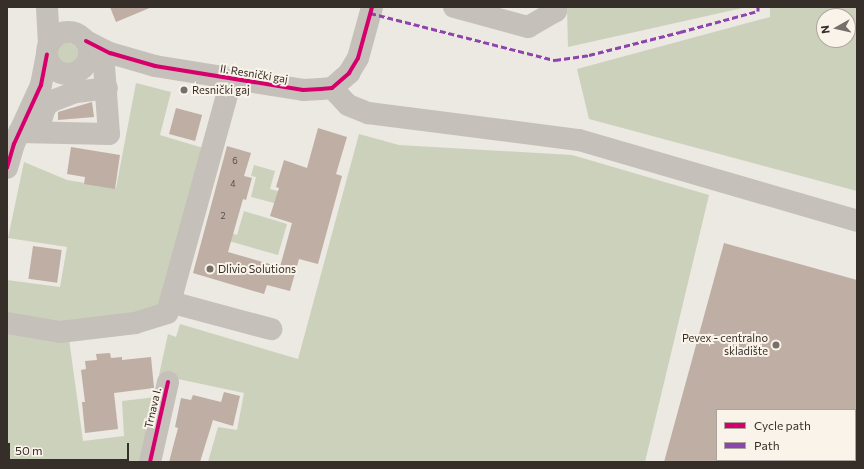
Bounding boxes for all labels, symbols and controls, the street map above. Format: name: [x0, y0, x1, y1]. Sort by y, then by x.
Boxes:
north arrow: [816, 8, 856, 48]
text: N: [818, 25, 832, 35]
street label: II. Resnički gaj: [219, 62, 289, 86]
place label: Resnički gaj: [192, 83, 250, 97]
marker: Resnički gaj: [179, 85, 189, 95]
house number: 6: [232, 156, 238, 166]
house number: 4: [230, 179, 236, 189]
house number: 2: [221, 211, 225, 221]
place label: Dlivio Solutions: [218, 262, 296, 276]
marker: Dlivio Solutions: [205, 264, 215, 274]
place label: Pevex - centralno skladište: [682, 332, 768, 358]
marker: Pevex - centralno skladište: [771, 340, 781, 350]
street label: Trnava I.: [142, 386, 164, 430]
legend: [716, 409, 856, 461]
text: Cycle path: [754, 418, 811, 432]
scale bar: [10, 435, 131, 461]
text: Path: [754, 438, 780, 452]
text: 50 m: [15, 443, 43, 457]

